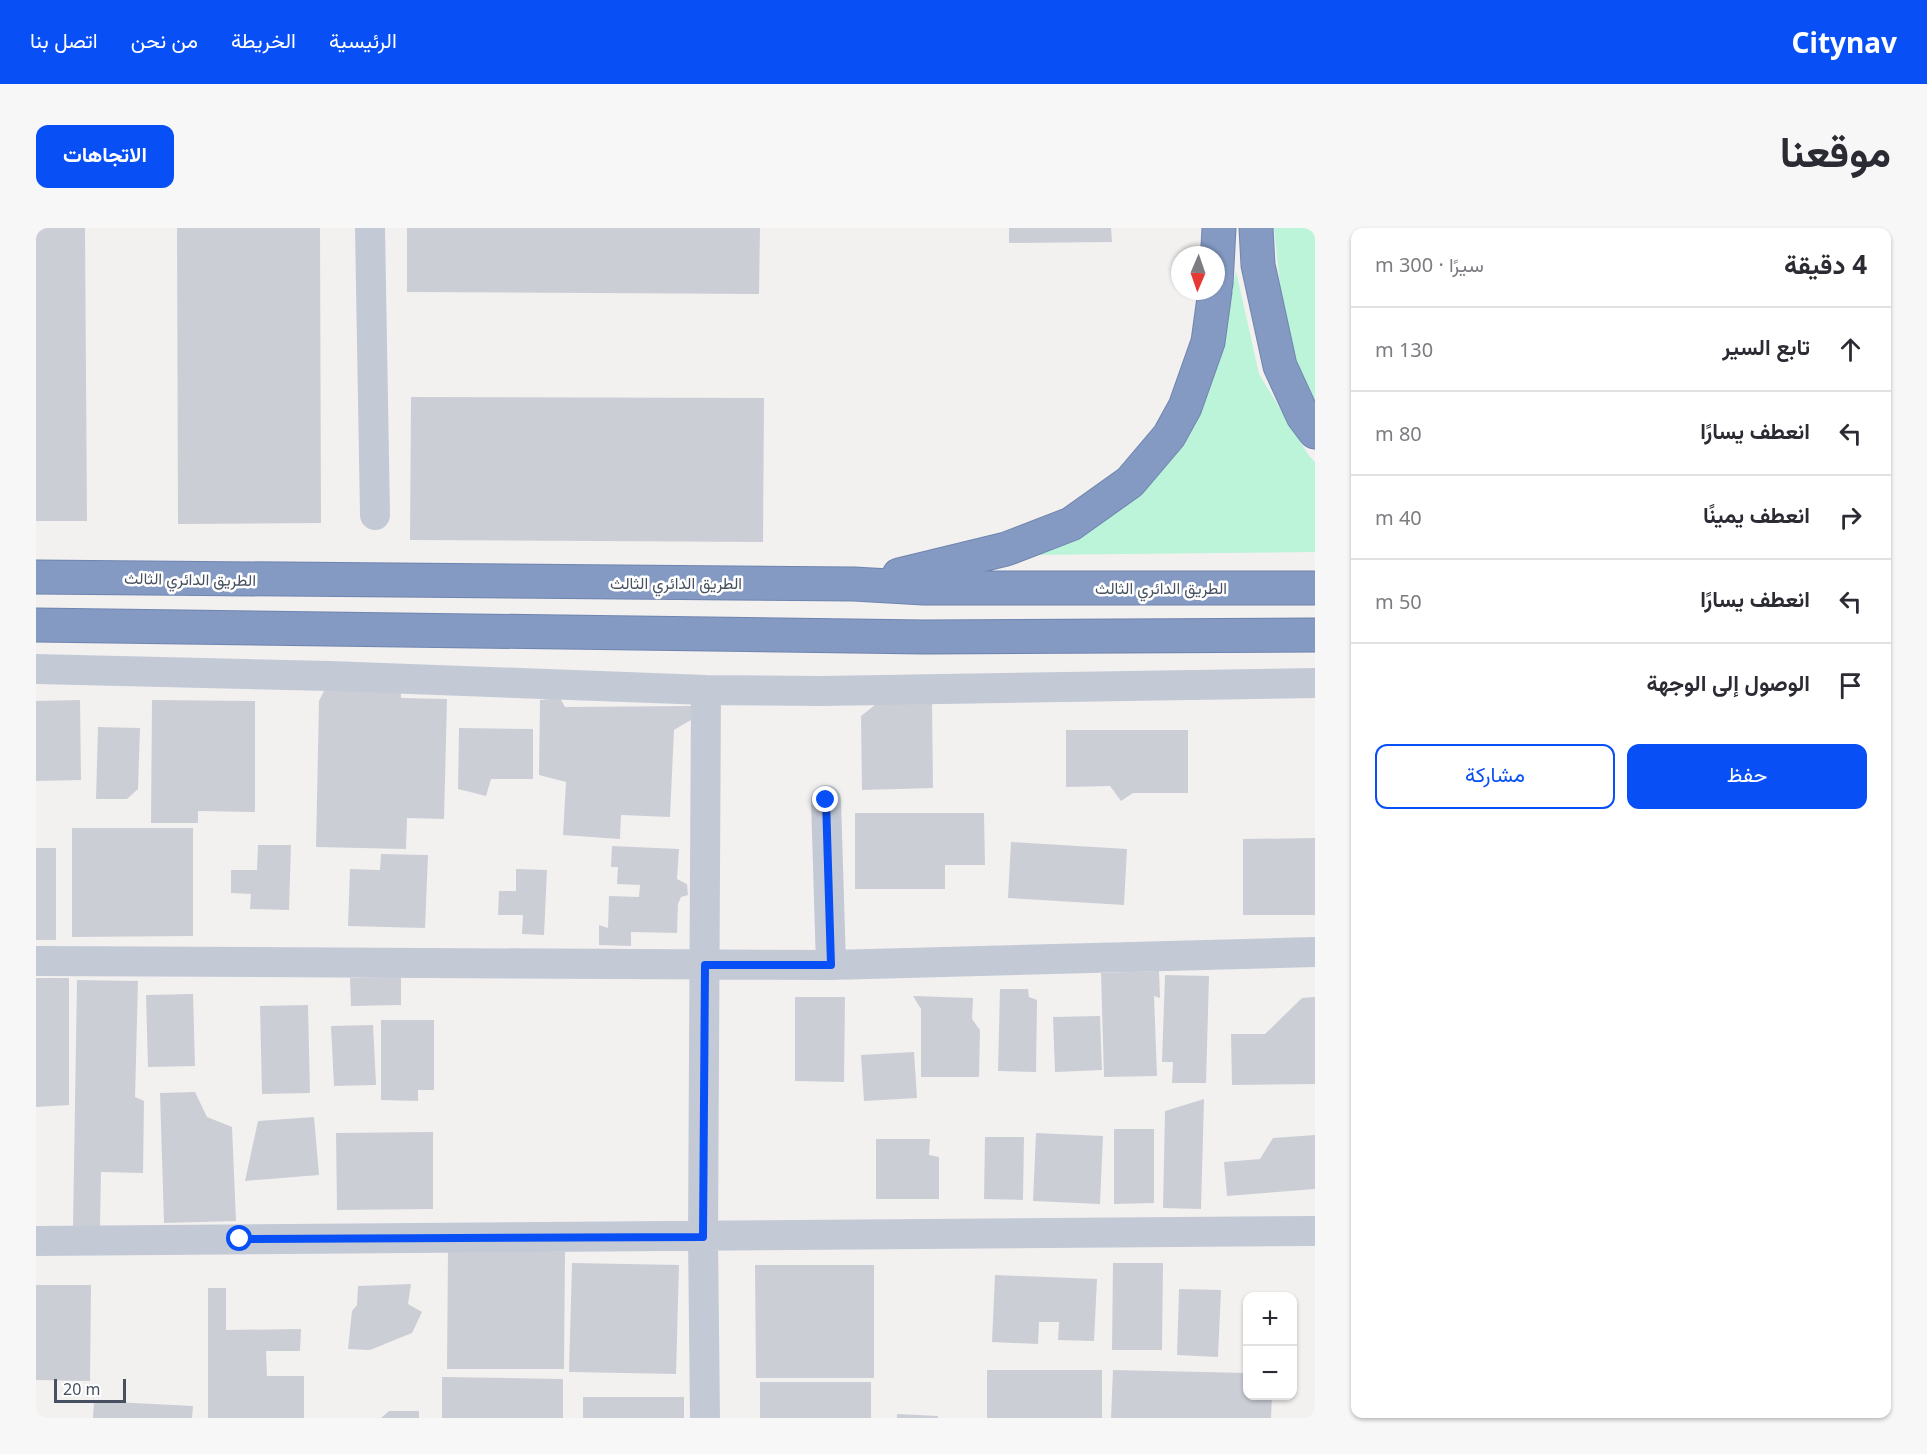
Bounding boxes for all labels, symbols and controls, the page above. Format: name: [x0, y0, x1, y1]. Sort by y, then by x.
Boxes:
text: Citynav: [1792, 23, 1897, 61]
text: اتصل بنا: [30, 26, 98, 54]
text: من نحن: [131, 26, 198, 54]
text: الخريطة: [231, 26, 296, 54]
text: الرئيسية: [329, 26, 397, 54]
text: موقعنا: [1780, 122, 1891, 179]
button: الاتجاهات: [36, 125, 174, 188]
north arrow: [1171, 246, 1225, 300]
text: 4 دقيقة: [1784, 246, 1867, 282]
text: سيرًا · 300 m: [1375, 251, 1484, 278]
text: تابع السير: [1722, 331, 1810, 361]
icon: ahead: [1834, 333, 1867, 366]
text: 130 m: [1375, 336, 1433, 363]
text: انعطف يسارًا: [1700, 415, 1810, 445]
icon: left: [1834, 417, 1867, 450]
text: 80 m: [1375, 420, 1422, 447]
text: انعطف يمينًا: [1703, 499, 1810, 529]
icon: right: [1834, 501, 1867, 534]
text: 40 m: [1375, 504, 1422, 531]
street label: الطريق الدائري الثالث: [124, 567, 256, 594]
street label: الطريق الدائري الثالث: [610, 572, 742, 597]
street label: الطريق الدائري الثالث: [1095, 577, 1227, 602]
text: انعطف يسارًا: [1700, 583, 1810, 613]
icon: left: [1834, 585, 1867, 618]
text: 50 m: [1375, 588, 1422, 615]
text: الوصول إلى الوجهة: [1646, 667, 1810, 697]
icon: arrive: [1834, 669, 1867, 702]
button: مشاركة: [1375, 744, 1615, 809]
button: حفظ: [1627, 744, 1867, 809]
route end: [812, 786, 838, 812]
route start: [226, 1225, 252, 1251]
map controls: [1243, 1292, 1297, 1400]
button: +: [1243, 1292, 1297, 1346]
button: −: [1243, 1346, 1297, 1400]
scale bar: [54, 1376, 126, 1404]
text: 20 m: [63, 1378, 100, 1400]

